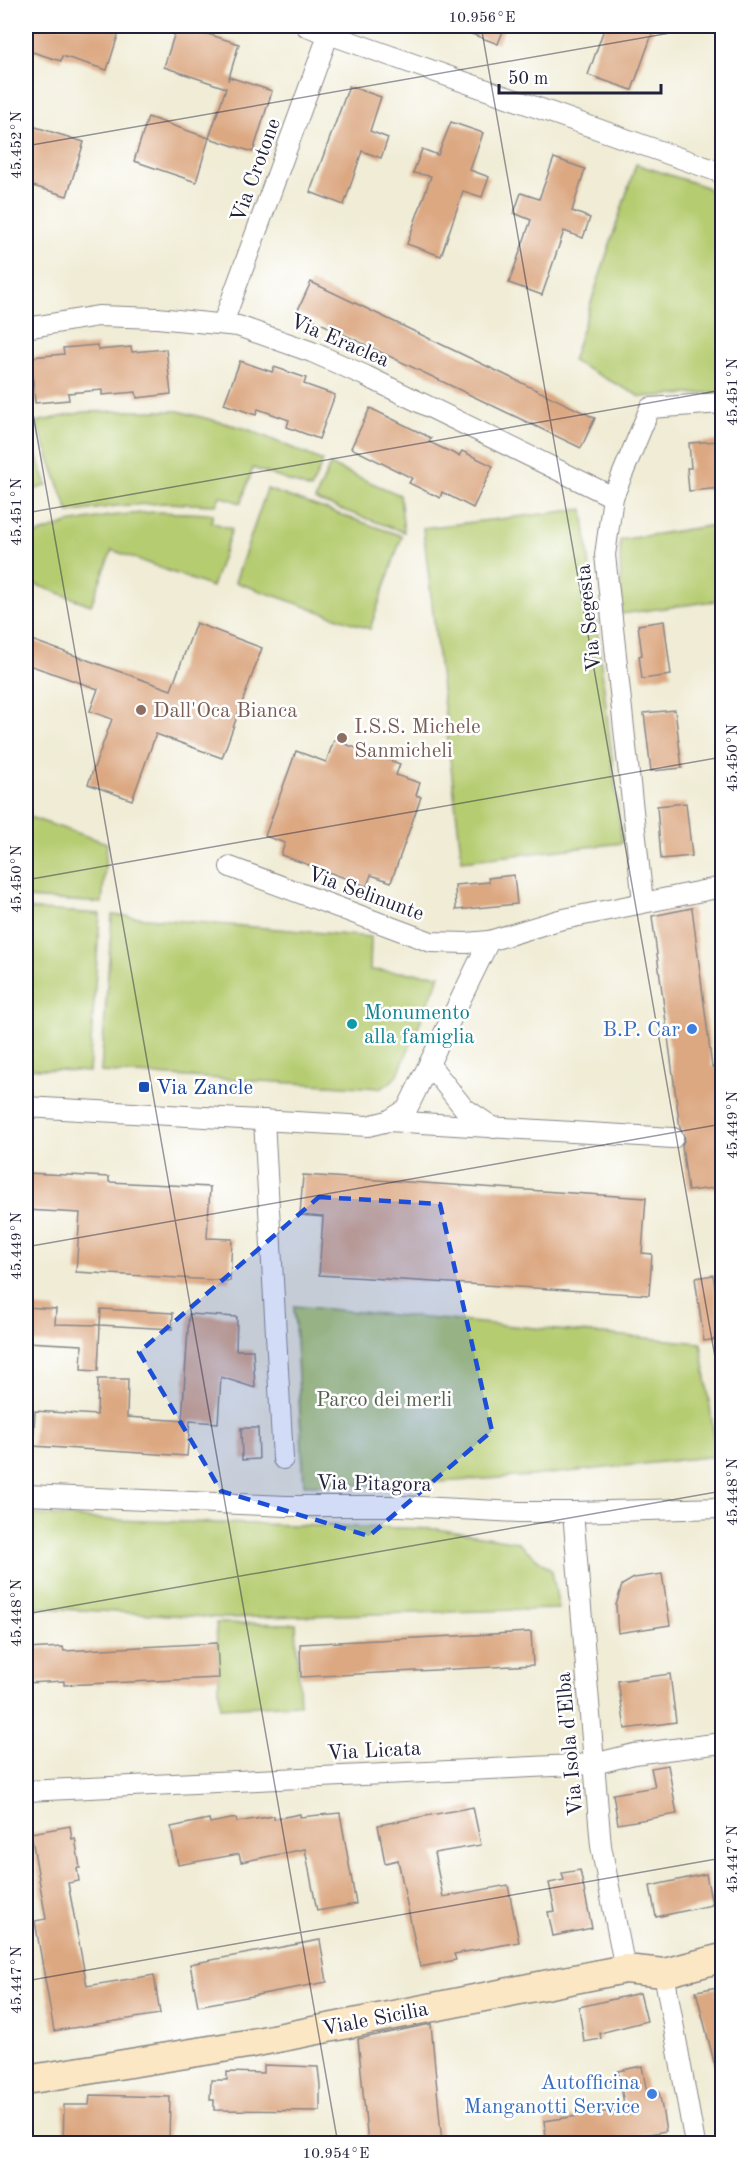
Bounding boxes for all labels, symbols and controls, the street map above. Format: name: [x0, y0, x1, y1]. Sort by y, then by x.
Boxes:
text: 10.956°E: [449, 11, 515, 26]
scale bar: [499, 57, 661, 95]
text: 50 m: [508, 70, 548, 88]
text: 45.452°N: [10, 111, 25, 179]
street label: Via Crotone: [228, 116, 285, 225]
street label: Via Eraclea: [287, 311, 392, 372]
text: 45.451°N: [726, 358, 741, 426]
text: 45.451°N: [10, 478, 25, 546]
street label: Via Segesta: [573, 563, 606, 673]
place label: Dall'Oca Bianca: [153, 701, 298, 722]
marker: Dall'Oca Bianca: [134, 703, 148, 717]
place label: I.S.S. Michele Sanmicheli: [354, 717, 481, 762]
text: 45.450°N: [726, 724, 741, 792]
marker: I.S.S. Michele Sanmicheli: [335, 731, 349, 745]
text: 45.450°N: [10, 845, 25, 913]
street label: Via Selinunte: [305, 864, 426, 925]
place label: Monumento alla famiglia: [364, 1003, 475, 1048]
marker: Monumento alla famiglia: [345, 1017, 359, 1031]
place label: B.P. Car: [603, 1020, 680, 1041]
marker: B.P. Car: [685, 1022, 699, 1036]
place label: Via Zancle: [156, 1078, 253, 1099]
marker: Via Zancle: [137, 1080, 151, 1094]
text: 45.449°N: [726, 1091, 741, 1159]
text: 45.449°N: [10, 1212, 25, 1280]
park label: Parco dei merli: [316, 1390, 452, 1411]
text: 45.448°N: [726, 1458, 741, 1526]
street label: Via Pitagora: [316, 1473, 432, 1496]
text: 45.448°N: [10, 1579, 25, 1647]
street label: Via Isola d'Elba: [554, 1671, 587, 1817]
street label: Via Licata: [326, 1739, 422, 1764]
text: 45.447°N: [726, 1825, 741, 1893]
text: 45.447°N: [10, 1946, 25, 2014]
street label: Viale Sicilia: [320, 1999, 430, 2040]
place label: Autofficina Manganotti Service: [464, 2073, 640, 2118]
marker: Autofficina Manganotti Service: [645, 2087, 659, 2101]
text: 10.954°E: [303, 2147, 369, 2162]

